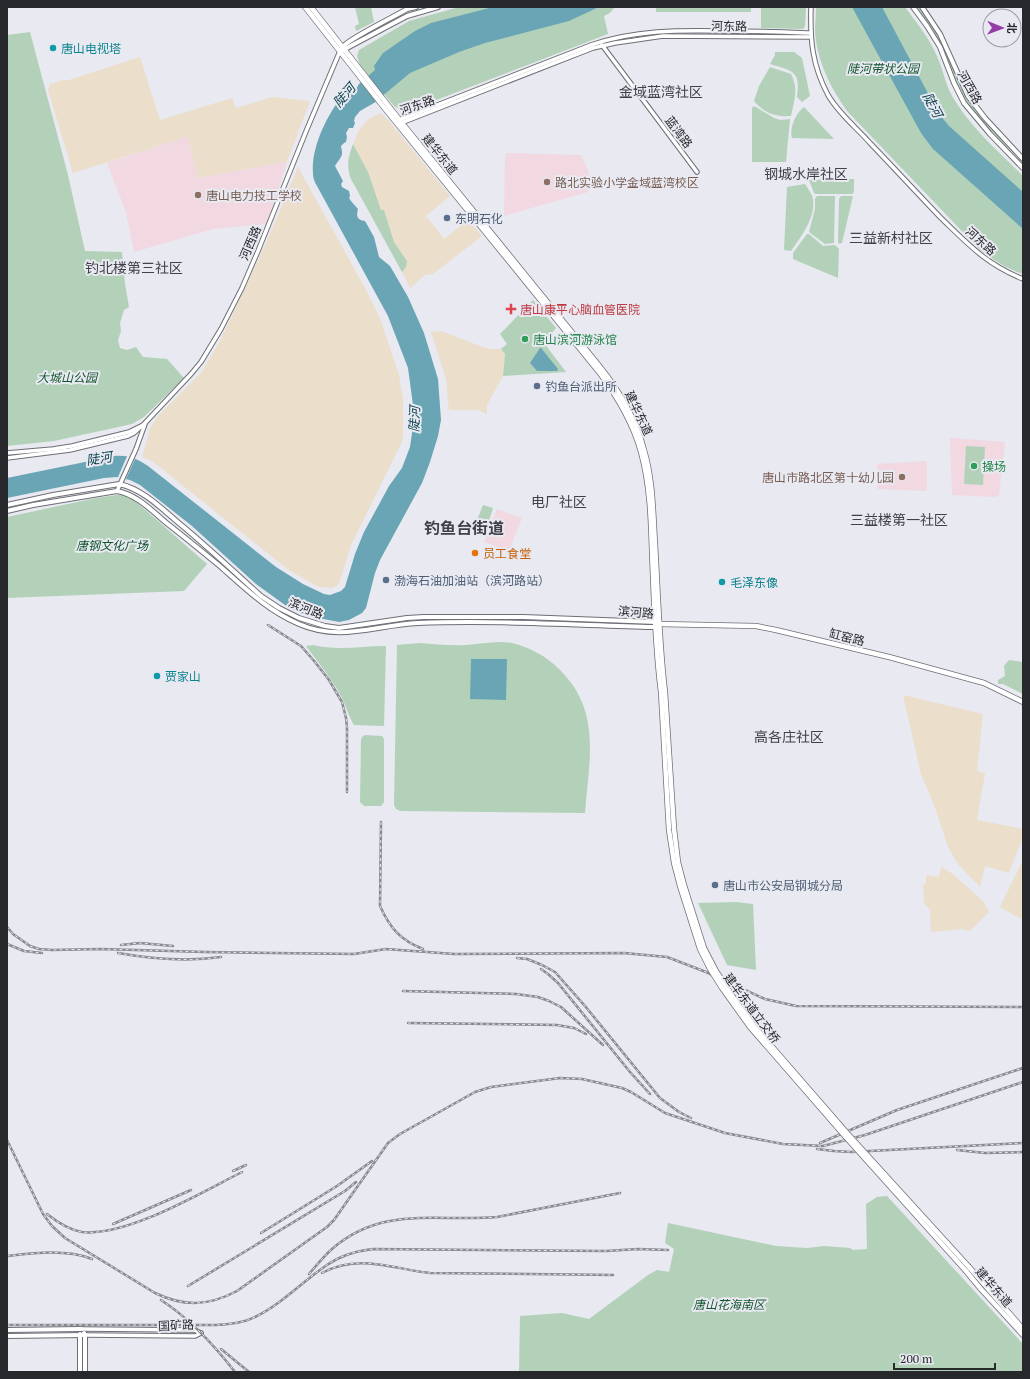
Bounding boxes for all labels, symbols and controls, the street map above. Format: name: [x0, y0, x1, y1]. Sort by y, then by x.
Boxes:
north arrow: [982, 8, 1022, 48]
street label: 河东路: [711, 18, 747, 34]
text: 北: [1005, 23, 1019, 34]
place label: 唐山电视塔: [61, 41, 121, 56]
marker: 唐山电视塔: [48, 43, 58, 53]
park label: 陡河带状公园: [847, 61, 921, 76]
street label: 河西路: [955, 68, 985, 106]
water label: 陡河: [329, 77, 361, 111]
district label: 金域蓝湾社区: [619, 82, 703, 101]
water label: 陡河: [919, 89, 948, 123]
street label: 河东路: [398, 92, 436, 118]
street label: 蓝湾路: [662, 113, 696, 151]
street label: 建华东道: [419, 131, 461, 177]
district label: 钢城水岸社区: [764, 164, 848, 183]
place label: 路北实验小学金域蓝湾校区: [555, 175, 699, 190]
marker: 路北实验小学金域蓝湾校区: [542, 177, 552, 187]
place label: 唐山电力技工学校: [206, 188, 302, 203]
marker: 唐山电力技工学校: [193, 190, 203, 200]
place label: 东明石化: [455, 211, 503, 226]
marker: 东明石化: [442, 213, 452, 223]
street label: 河西路: [236, 223, 264, 263]
street label: 河东路: [963, 223, 999, 259]
district label: 三益新村社区: [849, 228, 933, 247]
district label: 钓北楼第三社区: [85, 258, 183, 277]
place label: 唐山康平心脑血管医院: [520, 302, 640, 317]
marker: 唐山康平心脑血管医院: [505, 303, 517, 315]
place label: 唐山滨河游泳馆: [533, 332, 617, 347]
marker: 唐山滨河游泳馆: [520, 334, 530, 344]
park label: 大城山公园: [37, 370, 99, 385]
place label: 钓鱼台派出所: [545, 379, 617, 394]
marker: 钓鱼台派出所: [532, 381, 542, 391]
street label: 建华东道: [622, 388, 656, 438]
water label: 陡河: [405, 403, 424, 432]
water label: 陡河: [85, 447, 116, 469]
place label: 操场: [982, 459, 1006, 474]
marker: 操场: [969, 461, 979, 471]
place label: 唐山市路北区第十幼儿园: [762, 470, 894, 485]
marker: 唐山市路北区第十幼儿园: [897, 472, 907, 482]
district label: 电厂社区: [531, 492, 587, 511]
district label: 三益楼第一社区: [850, 510, 948, 529]
district label: 钓鱼台街道: [424, 517, 504, 539]
park label: 唐钢文化广场: [76, 538, 149, 553]
place label: 员工食堂: [483, 546, 531, 561]
marker: 员工食堂: [470, 548, 480, 558]
place label: 渤海石油加油站（滨河路站）: [394, 573, 550, 588]
marker: 渤海石油加油站（滨河路站）: [381, 575, 391, 585]
place label: 毛泽东像: [730, 575, 778, 590]
marker: 毛泽东像: [717, 577, 727, 587]
street label: 滨河路: [286, 594, 326, 622]
street label: 滨河路: [617, 603, 655, 621]
street label: 缸窑路: [828, 625, 866, 649]
place label: 贾家山: [165, 669, 201, 684]
marker: 贾家山: [152, 671, 162, 681]
district label: 高各庄社区: [754, 727, 824, 746]
place label: 唐山市公安局钢城分局: [723, 878, 843, 893]
marker: 唐山市公安局钢城分局: [710, 880, 720, 890]
street label: 建华东道立交桥: [721, 970, 783, 1046]
street label: 建华东道: [973, 1264, 1015, 1310]
park label: 唐山花海南区: [693, 1297, 767, 1312]
street label: 国矿路: [158, 1317, 194, 1333]
scale bar: [894, 1345, 995, 1371]
text: 200 m: [900, 1351, 933, 1366]

